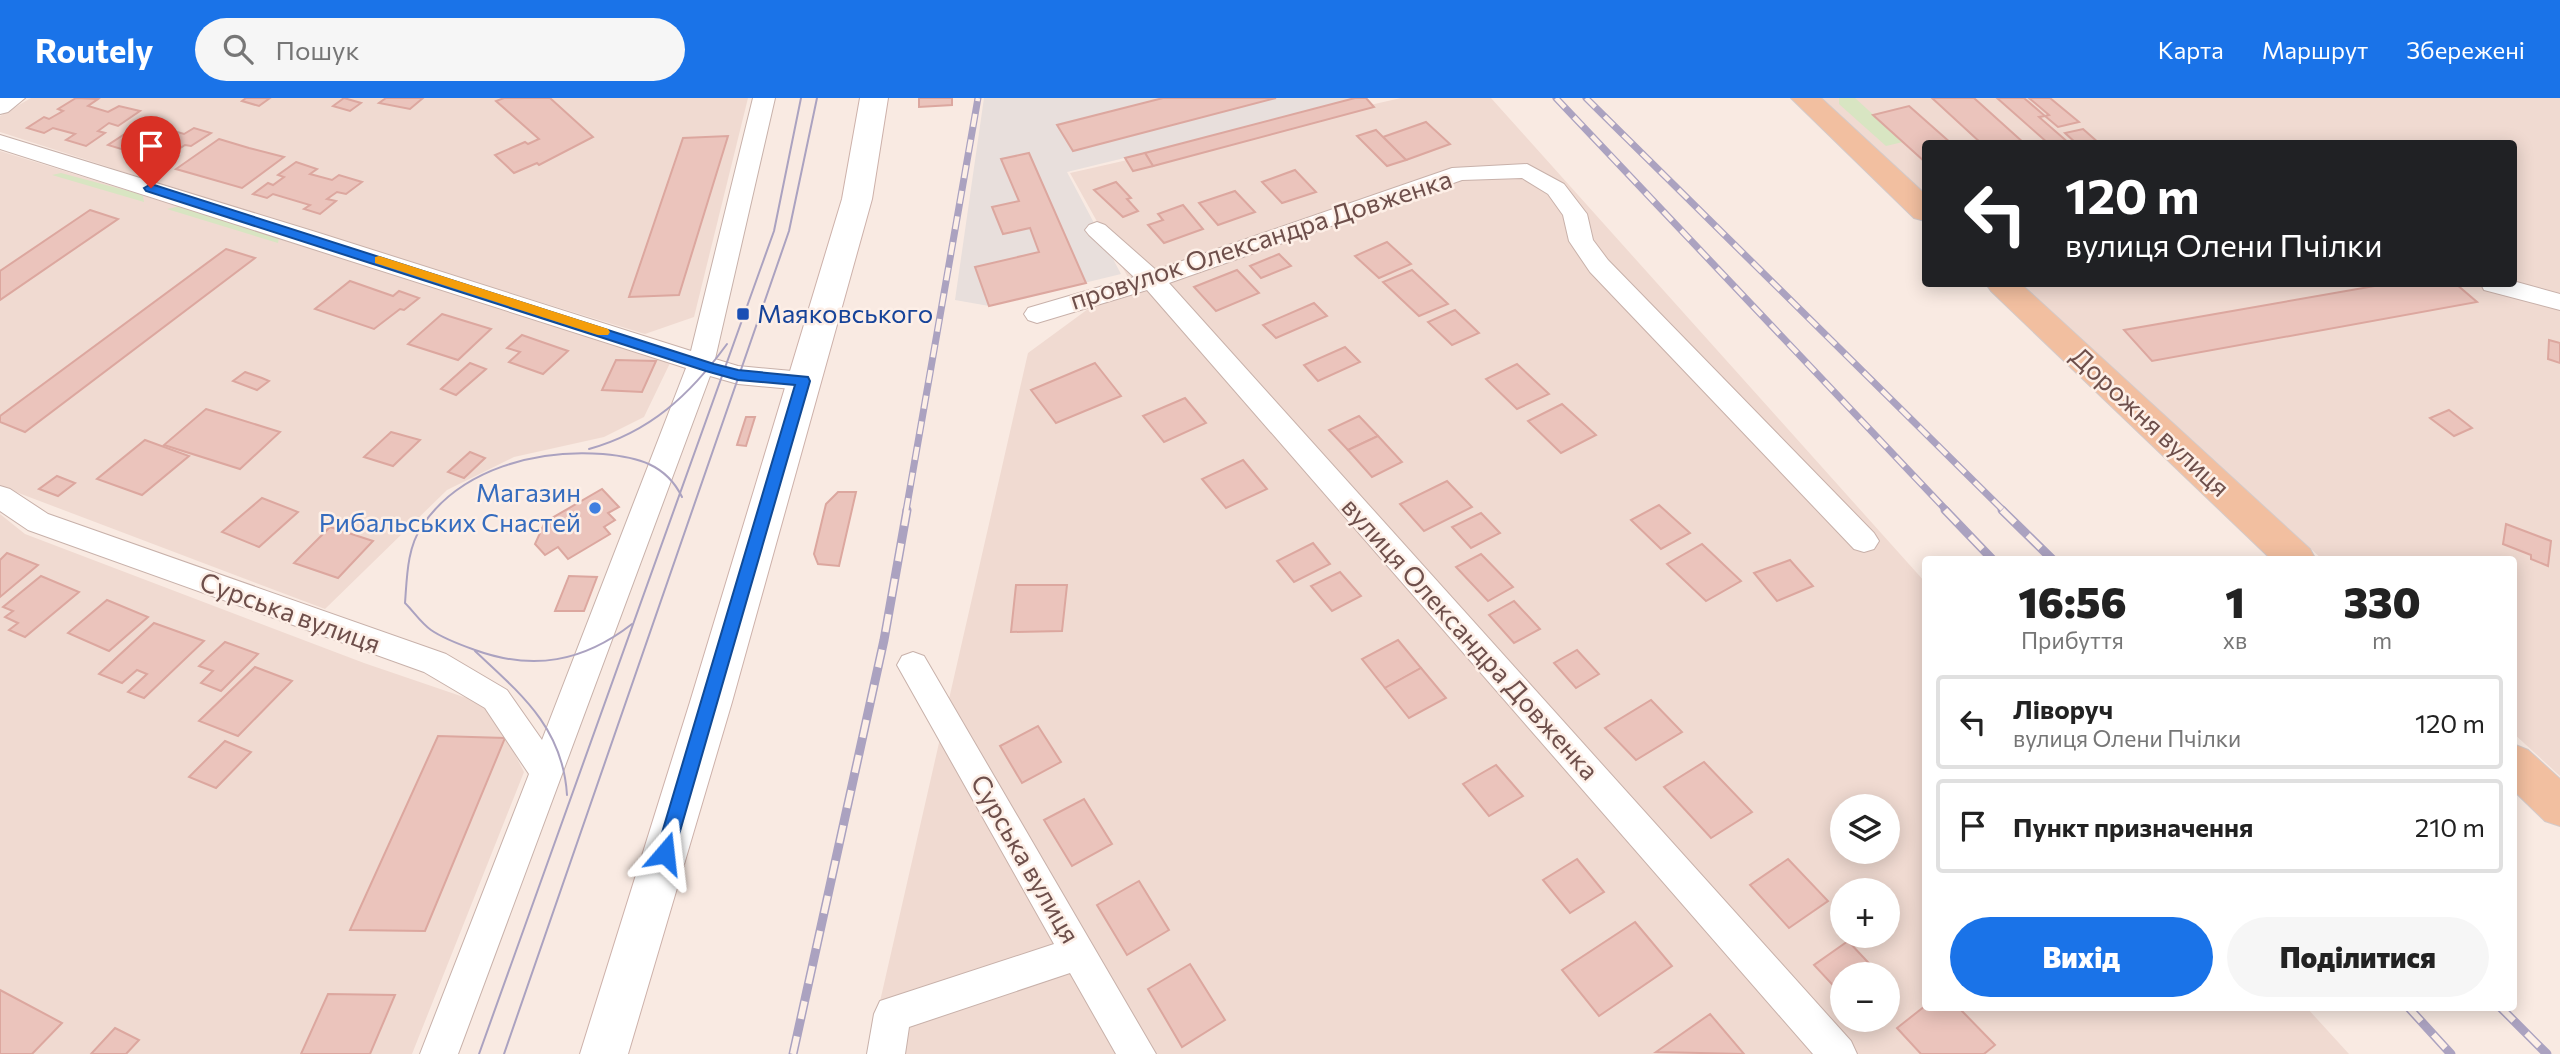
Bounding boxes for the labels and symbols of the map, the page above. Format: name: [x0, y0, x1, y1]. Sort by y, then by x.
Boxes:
pin: [121, 116, 181, 188]
street label: провулок Олександра Довженка: [1066, 162, 1455, 315]
place label: Маяковського: [757, 297, 933, 328]
marker: Маяковського: [735, 306, 751, 322]
street label: Дорожня вулиця: [2065, 340, 2237, 502]
place label: Магазин Рибальських Снастей: [319, 476, 581, 537]
street label: вулиця Олександра Довженка: [1336, 491, 1606, 785]
marker: Магазин Рибальських Снастей: [587, 500, 603, 516]
street label: Сурська вулиця: [196, 565, 385, 659]
street label: Сурська вулиця: [965, 768, 1087, 948]
position arrow: [628, 816, 702, 890]

